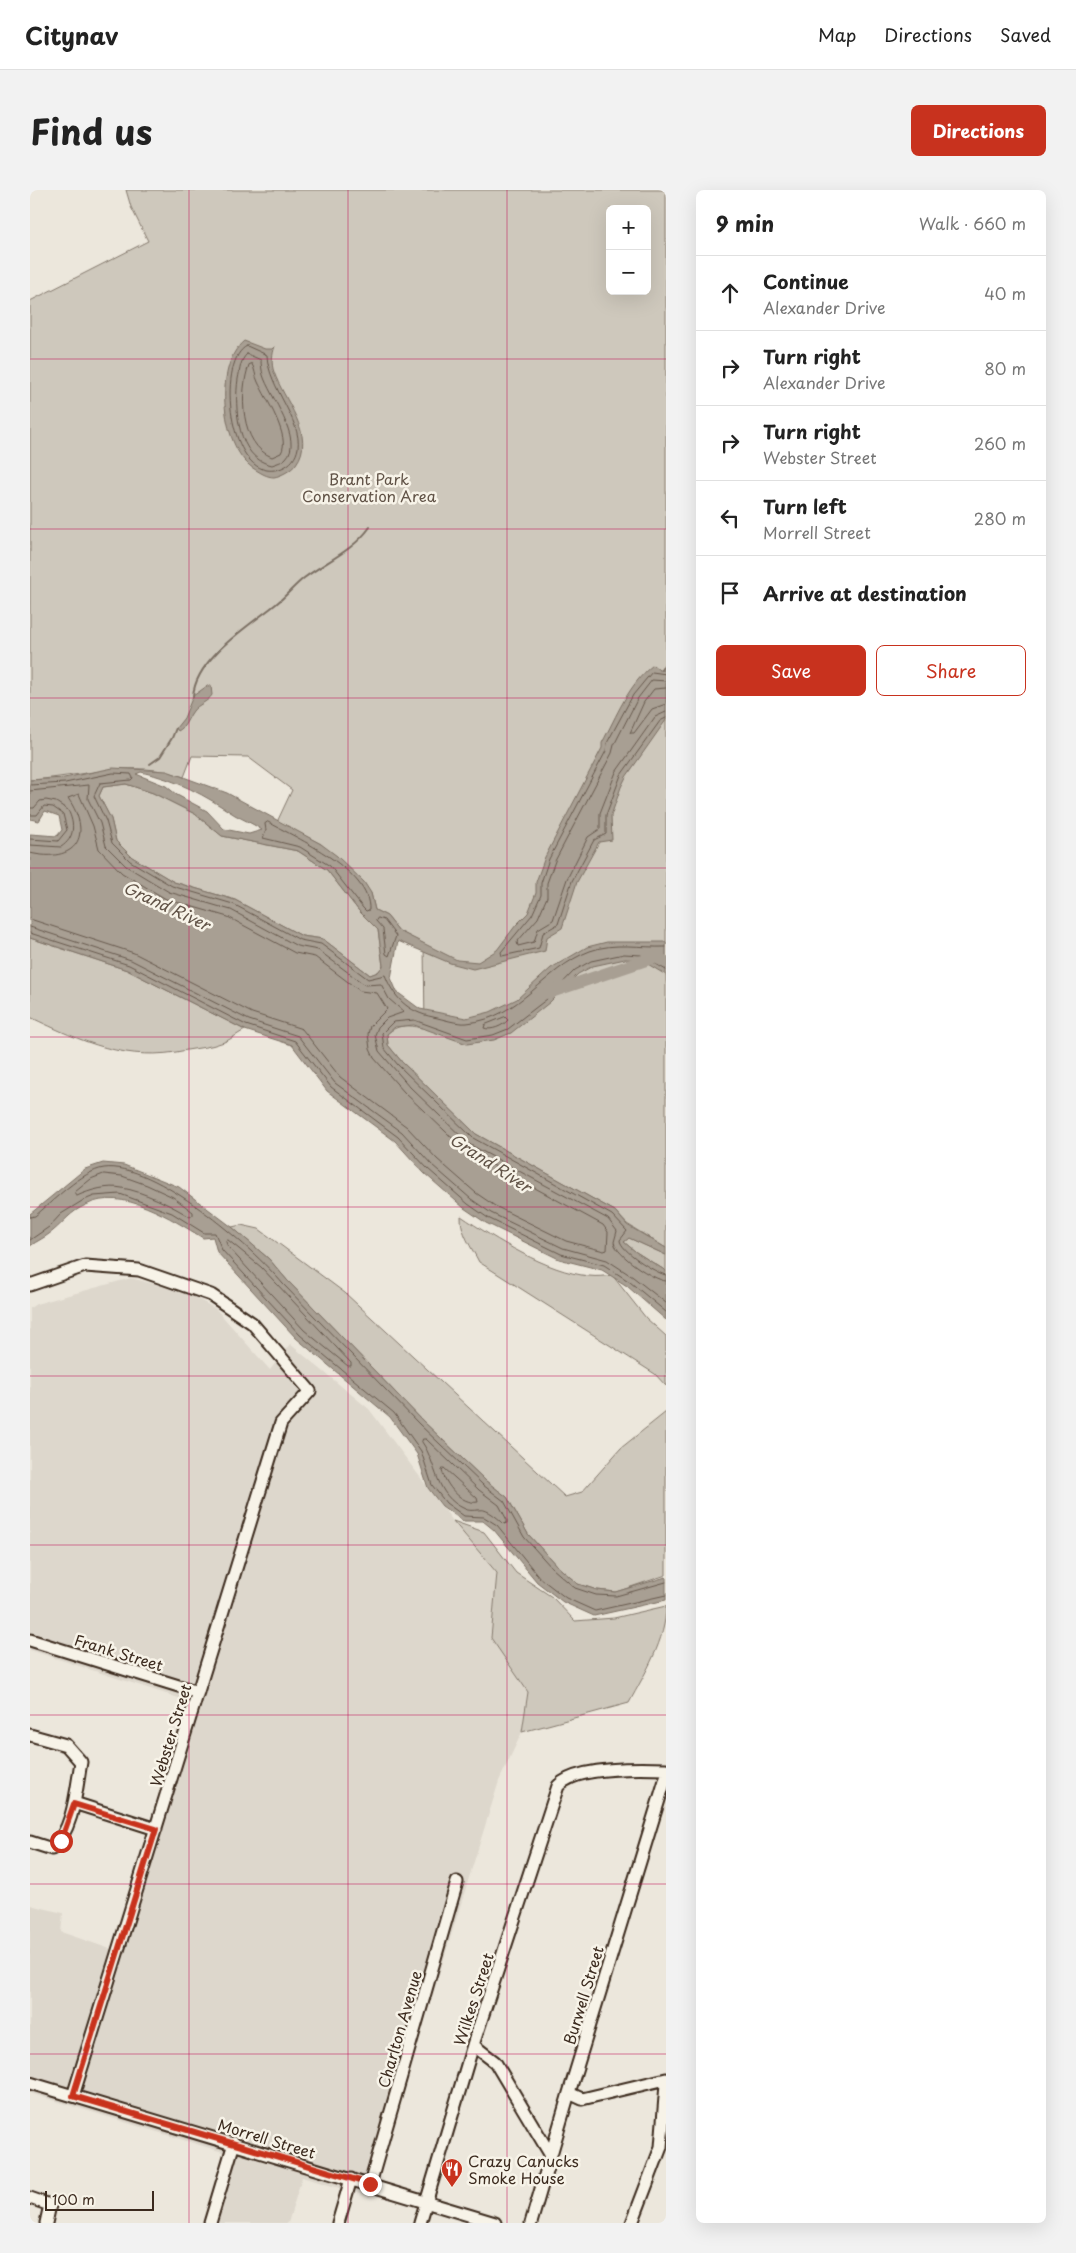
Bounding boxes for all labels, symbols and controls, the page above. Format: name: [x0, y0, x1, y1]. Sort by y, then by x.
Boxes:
text: Citynav: [25, 17, 118, 53]
text: Map: [818, 21, 856, 48]
text: Directions: [884, 21, 972, 48]
text: Saved: [1000, 21, 1051, 48]
text: Find us: [30, 104, 152, 157]
button: Directions: [911, 105, 1046, 156]
map controls: [606, 205, 651, 295]
button: +: [606, 205, 651, 250]
text: 9 min: [716, 207, 774, 239]
text: Walk · 660 m: [919, 211, 1026, 235]
button: −: [606, 250, 651, 295]
text: Continue: [763, 267, 849, 295]
icon: ahead: [716, 279, 744, 307]
text: 40 m: [984, 281, 1026, 305]
text: Alexander Drive: [763, 295, 886, 319]
text: Turn right: [763, 342, 861, 370]
icon: right: [716, 354, 744, 382]
text: 80 m: [984, 356, 1026, 380]
text: Alexander Drive: [763, 370, 886, 394]
text: Turn right: [763, 417, 861, 445]
icon: right: [716, 429, 744, 457]
text: 260 m: [974, 431, 1026, 455]
text: Webster Street: [763, 445, 876, 469]
park label: Brant Park Conservation Area: [302, 467, 437, 507]
text: Turn left: [763, 492, 847, 520]
icon: left: [716, 504, 744, 532]
text: 280 m: [974, 506, 1026, 530]
text: Morrell Street: [763, 520, 871, 544]
icon: arrive: [716, 579, 744, 607]
text: Arrive at destination: [763, 579, 967, 607]
button: Save: [716, 645, 866, 696]
button: Share: [876, 645, 1026, 696]
water label: Grand River: [120, 875, 217, 937]
water label: Grand River: [446, 1127, 539, 1199]
street label: Frank Street: [72, 1628, 166, 1676]
street label: Webster Street: [143, 1681, 197, 1789]
route start: [50, 1830, 73, 1853]
street label: Burwell Street: [557, 1943, 609, 2047]
street label: Wilkes Street: [447, 1950, 499, 2048]
street label: Charlton Avenue: [371, 1968, 427, 2090]
street label: Morrell Street: [215, 2112, 319, 2164]
place label: Crazy Canucks Smoke House: [468, 2149, 579, 2189]
restaurant icon: Crazy Canucks Smoke House: [440, 2157, 464, 2188]
route end: [359, 2173, 382, 2196]
scale bar: [45, 2188, 154, 2211]
text: 100 m: [52, 2189, 95, 2210]

